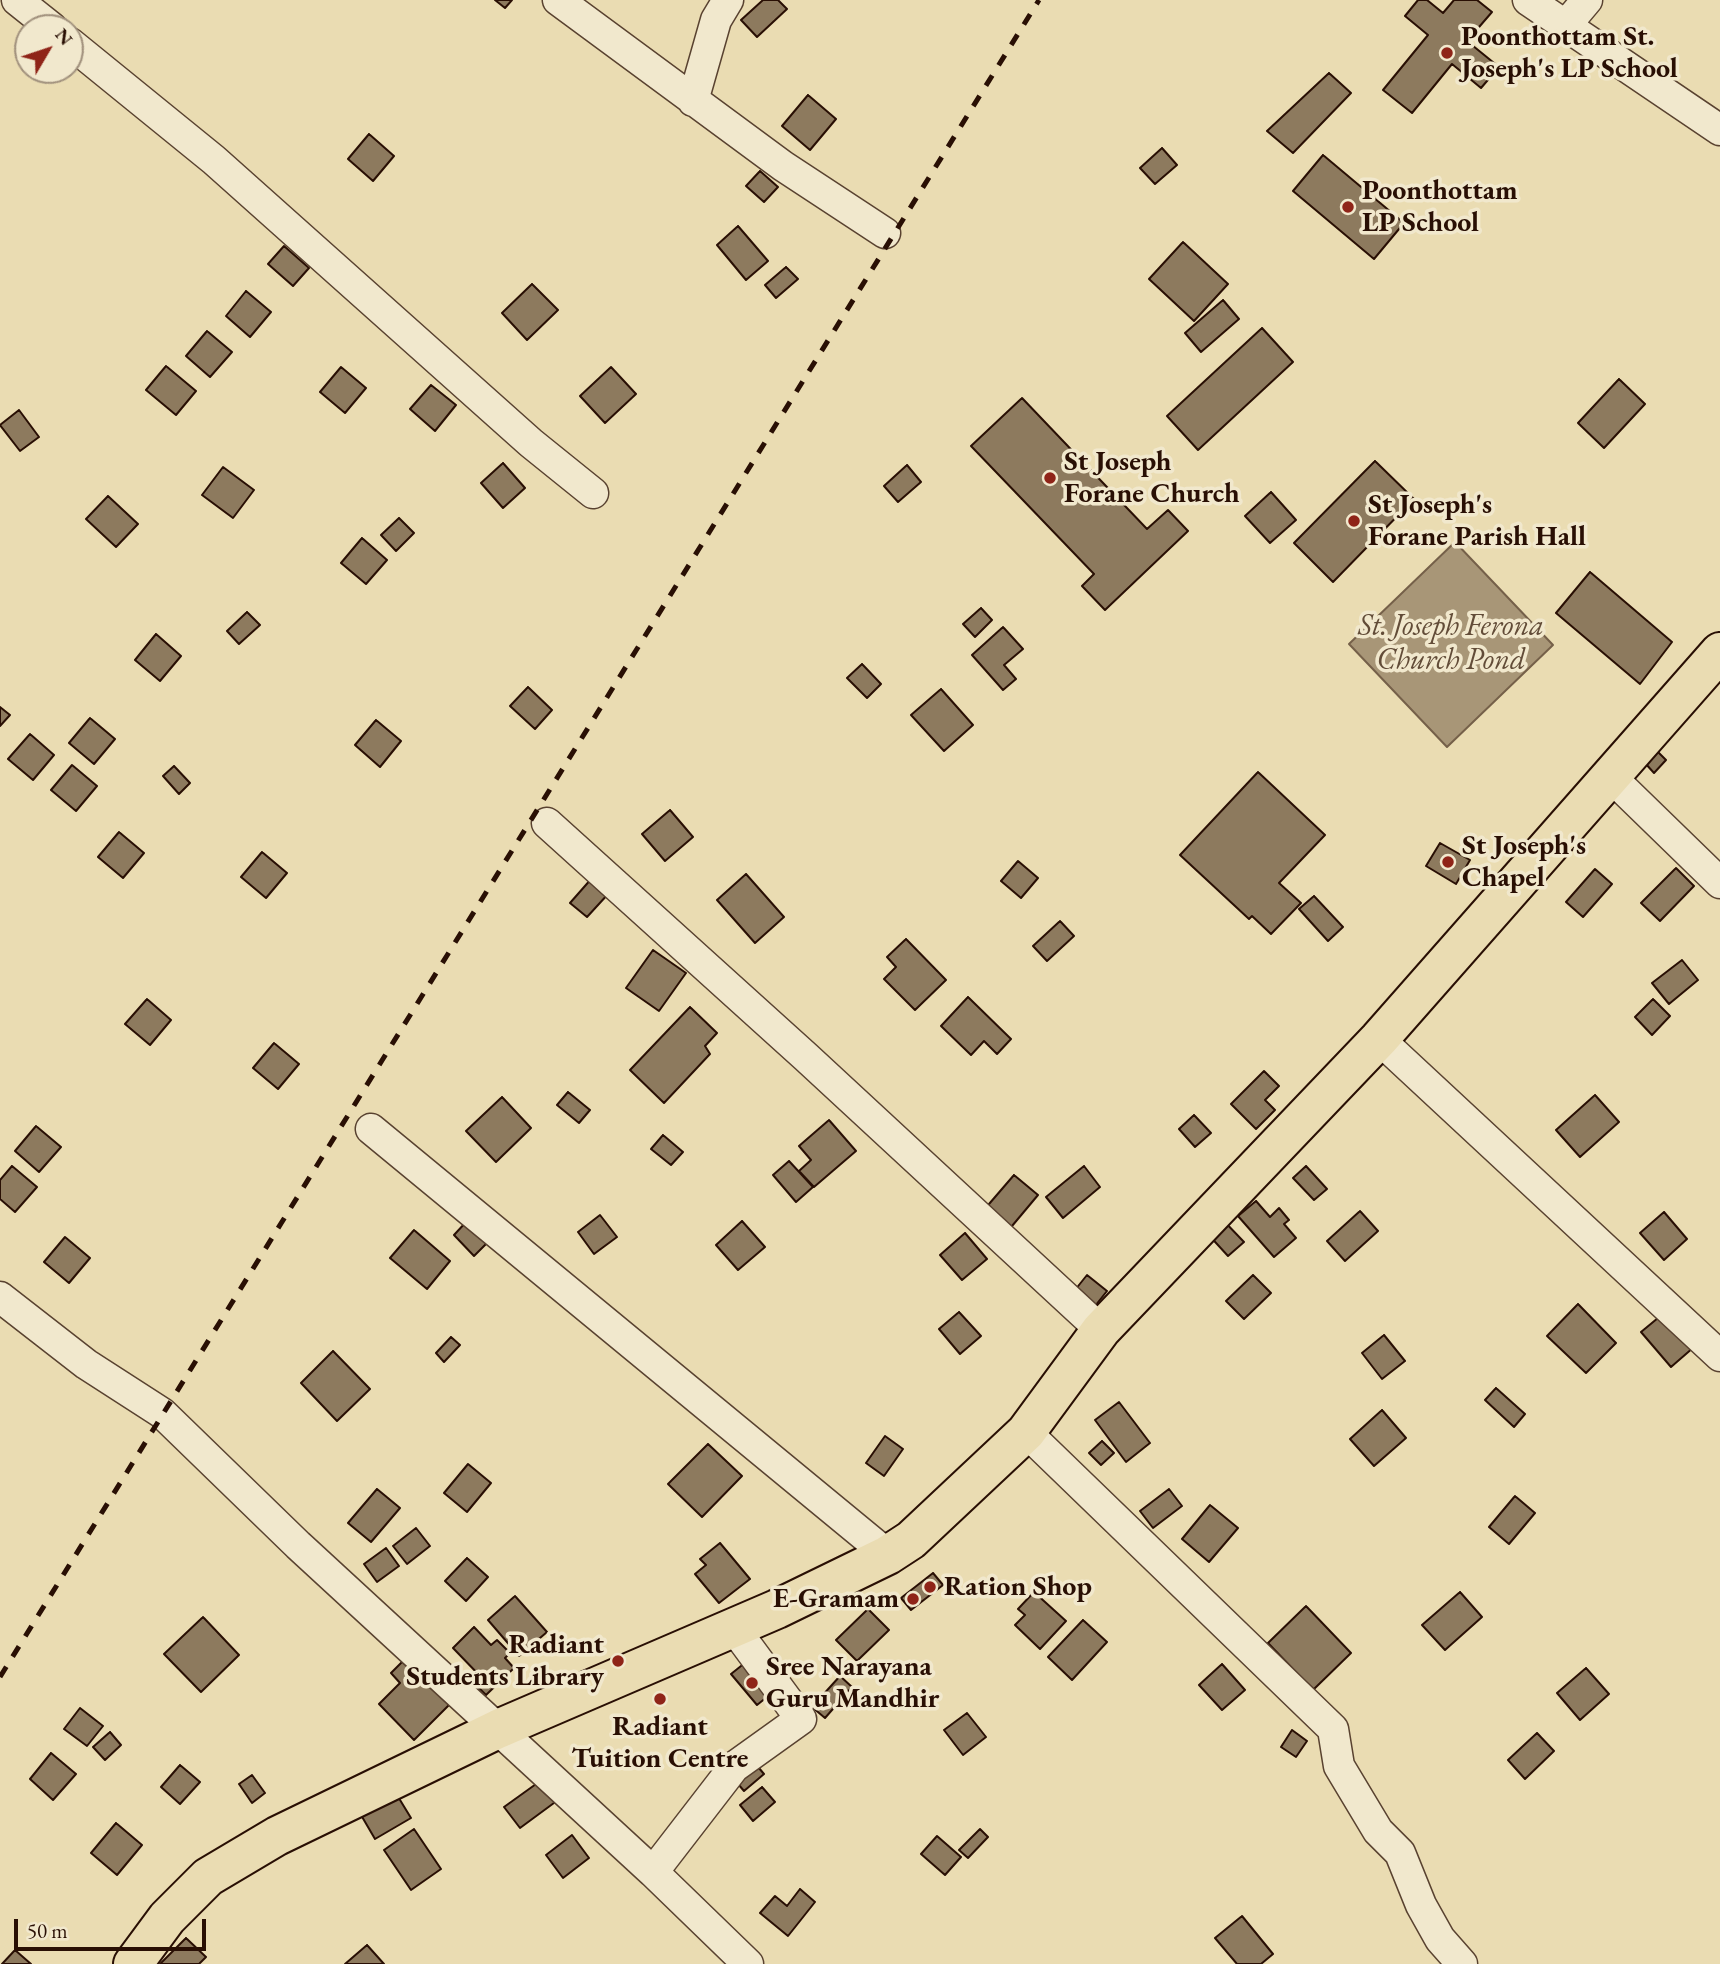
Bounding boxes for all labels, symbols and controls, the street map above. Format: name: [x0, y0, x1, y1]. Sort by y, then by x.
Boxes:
north arrow: [14, 14, 84, 84]
place label: Poonthottam St. Joseph's LP School: [1461, 20, 1678, 86]
text: N: [50, 23, 79, 51]
marker: Poonthottam St. Joseph's LP School: [1439, 45, 1455, 61]
place label: Poonthottam LP School: [1362, 174, 1518, 240]
marker: Poonthottam LP School: [1340, 199, 1356, 215]
place label: St Joseph Forane Church: [1064, 445, 1240, 511]
marker: St Joseph Forane Church: [1042, 470, 1058, 486]
place label: St Joseph's Forane Parish Hall: [1368, 488, 1586, 554]
marker: St Joseph's Forane Parish Hall: [1346, 513, 1362, 529]
water label: St. Joseph Ferona Church Pond: [1358, 609, 1544, 680]
place label: St Joseph's Chapel: [1462, 829, 1586, 895]
marker: St Joseph's Chapel: [1440, 854, 1456, 870]
place label: Ration Shop: [944, 1570, 1092, 1604]
marker: Ration Shop: [922, 1579, 938, 1595]
place label: E-Gramam: [773, 1582, 899, 1616]
marker: E-Gramam: [905, 1591, 921, 1607]
place label: Radiant Students Library: [406, 1628, 604, 1694]
place label: Sree Narayana Guru Mandhir: [766, 1650, 939, 1716]
marker: Radiant Students Library: [610, 1653, 626, 1669]
marker: Sree Narayana Guru Mandhir: [744, 1675, 760, 1691]
marker: Radiant Tuition Centre: [652, 1691, 668, 1707]
place label: Radiant Tuition Centre: [572, 1710, 748, 1776]
scale bar: [18, 1904, 210, 1948]
text: 50 m: [27, 1917, 68, 1944]

